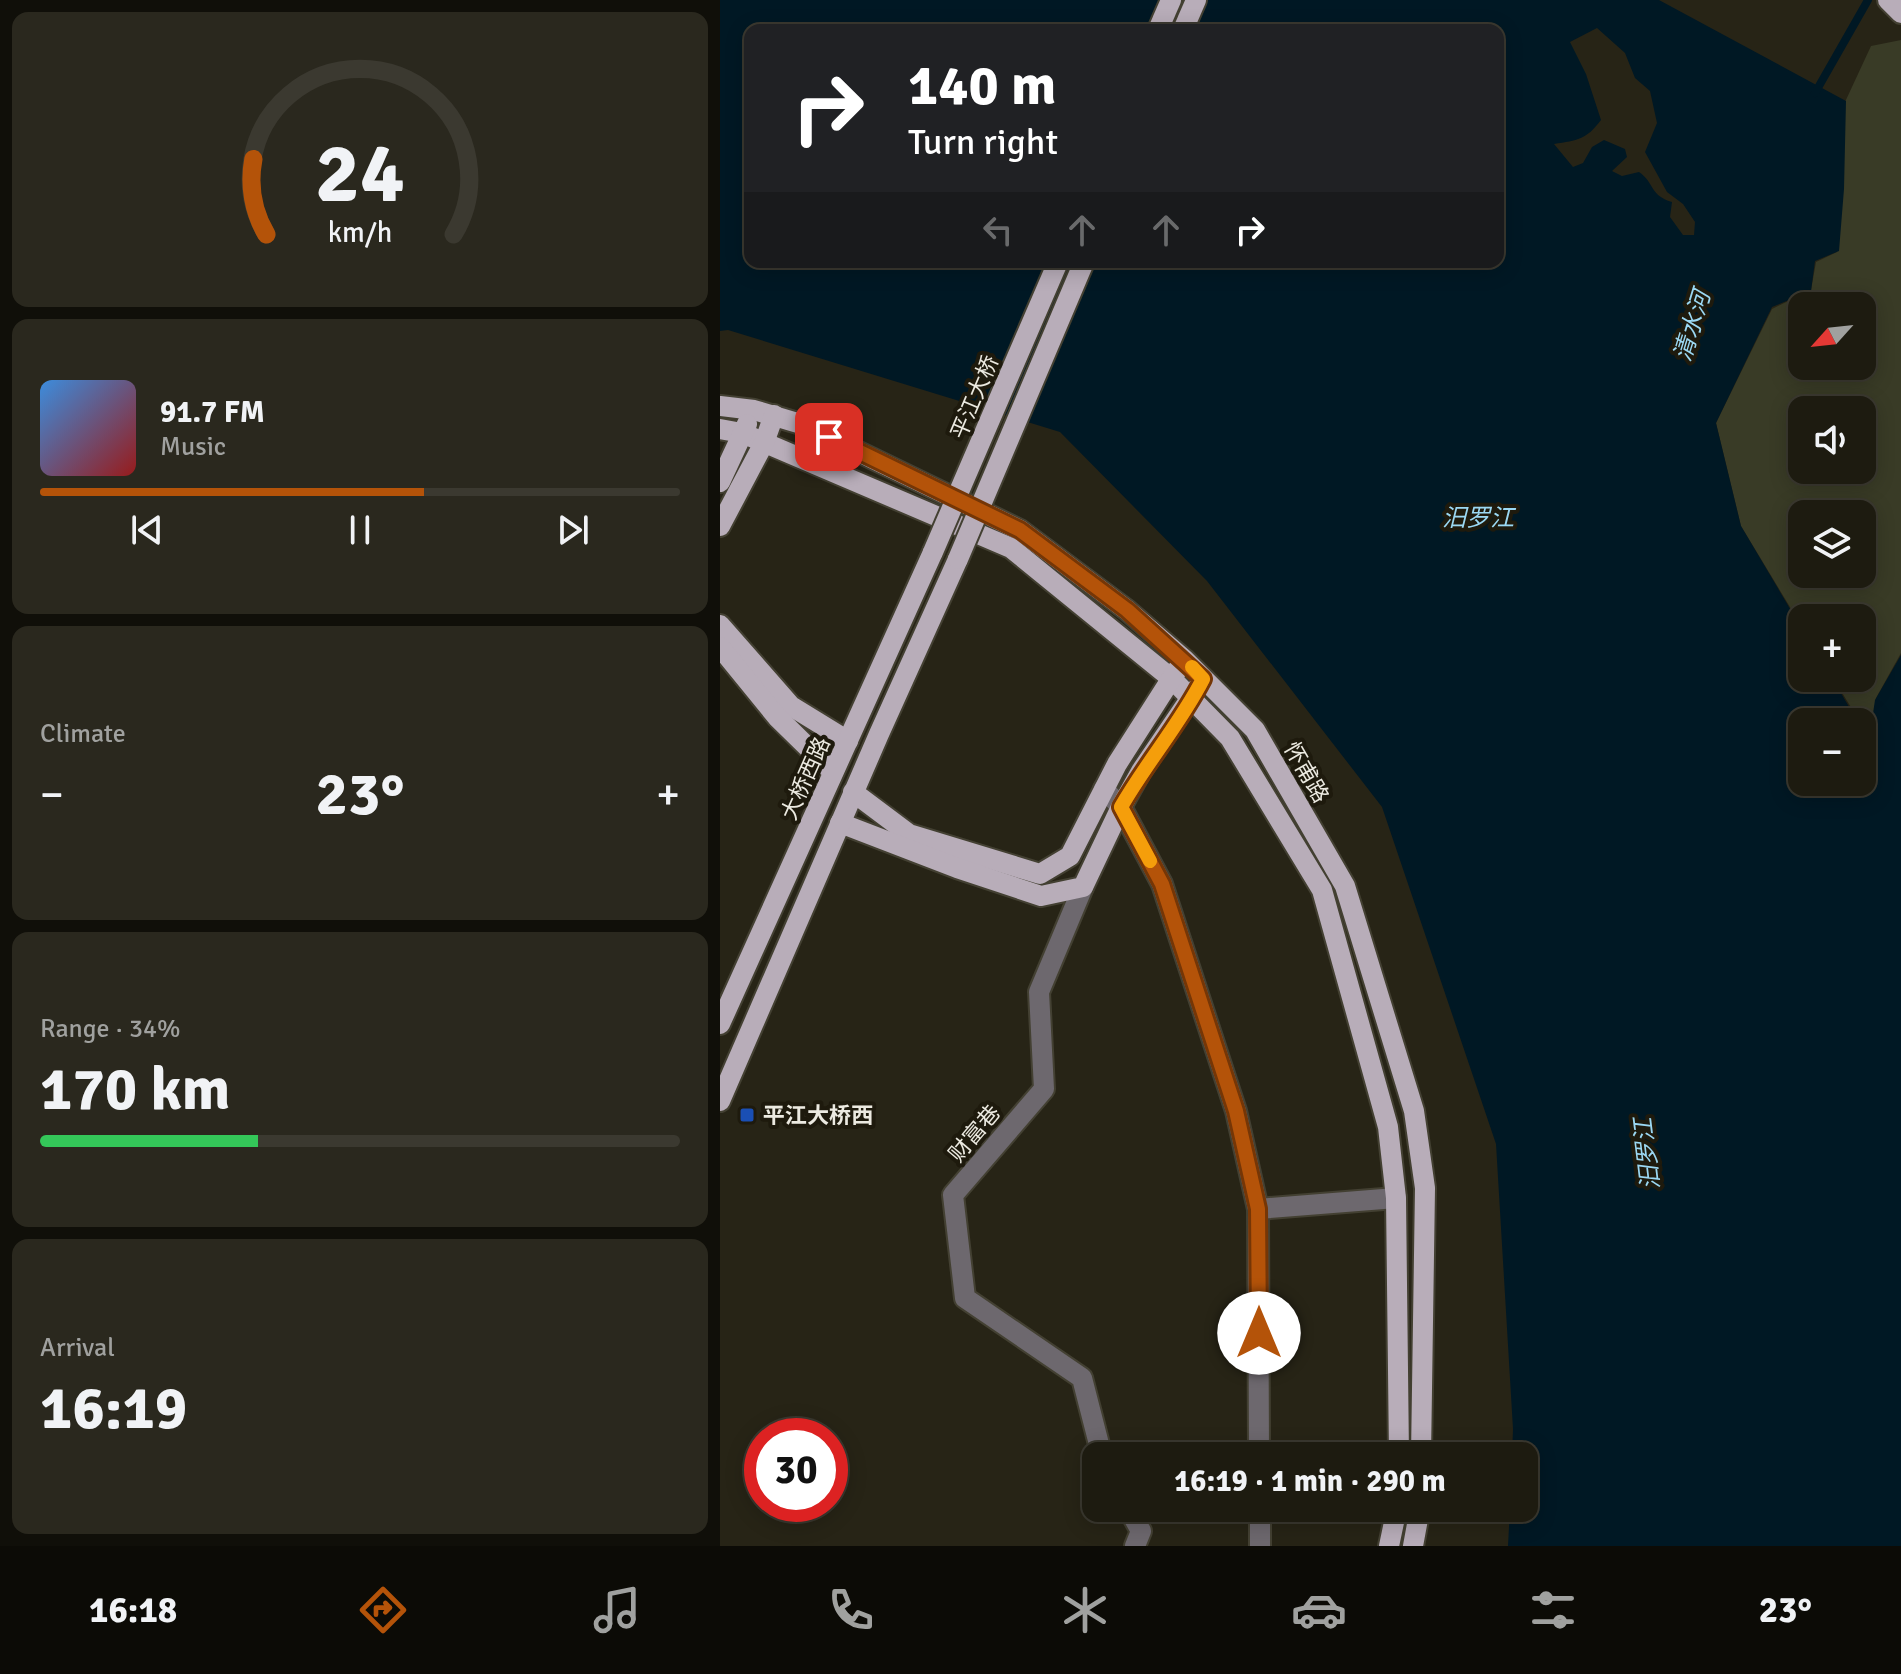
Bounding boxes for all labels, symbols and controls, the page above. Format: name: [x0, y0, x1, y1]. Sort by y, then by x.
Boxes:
text: 140 m: [908, 51, 1056, 120]
icon: right: [776, 56, 880, 160]
text: Turn right: [908, 120, 1058, 165]
text: 24: [315, 123, 405, 225]
icon: left: [976, 208, 1020, 252]
icon: ahead: [1060, 208, 1104, 252]
icon: ahead: [1144, 208, 1188, 252]
icon: right: [1228, 208, 1272, 252]
text: km/h: [328, 216, 392, 251]
water label: 清水河: [1667, 283, 1718, 365]
north arrow: [1788, 292, 1876, 380]
map controls: [1788, 292, 1876, 796]
street label: 平江大桥: [945, 351, 1004, 443]
text: 91.7 FM: [160, 394, 265, 431]
button: sound: [1788, 396, 1876, 484]
pin: [795, 403, 863, 471]
icon: arrive: [807, 415, 851, 459]
text: Music: [160, 431, 226, 463]
button: layers: [1788, 500, 1876, 588]
water label: 汨罗江: [1442, 503, 1517, 533]
icon: previous: [125, 508, 169, 552]
icon: pause: [338, 508, 382, 552]
icon: next: [551, 508, 595, 552]
button: +: [1788, 604, 1876, 692]
button: −: [1788, 708, 1876, 796]
text: Climate: [40, 718, 126, 750]
street label: 大桥西路: [775, 733, 836, 824]
street label: 怀甫路: [1278, 737, 1335, 808]
text: 23°: [316, 758, 404, 832]
text: −: [40, 768, 64, 822]
text: +: [656, 768, 680, 822]
text: Range · 34%: [40, 1013, 181, 1045]
text: 170 km: [40, 1053, 230, 1127]
street label: 财富巷: [943, 1099, 1006, 1167]
place label: 平江大桥西: [763, 1102, 873, 1129]
marker: 平江大桥西: [738, 1106, 756, 1124]
water label: 汨罗江: [1627, 1113, 1666, 1192]
position arrow: [1217, 1291, 1301, 1375]
text: Arrival: [40, 1332, 115, 1364]
text: 16:19: [40, 1372, 187, 1446]
speed limit sign: 30: [744, 1418, 848, 1522]
text: 16:19 · 1 min · 290 m: [1174, 1463, 1446, 1500]
icon: directions: [355, 1582, 411, 1638]
icon: music: [589, 1582, 645, 1638]
icon: phone: [823, 1582, 879, 1638]
icon: climate: [1057, 1582, 1113, 1638]
icon: car: [1291, 1582, 1347, 1638]
icon: filters: [1525, 1582, 1581, 1638]
text: 16:18: [89, 1588, 177, 1633]
text: 23°: [1759, 1588, 1812, 1633]

